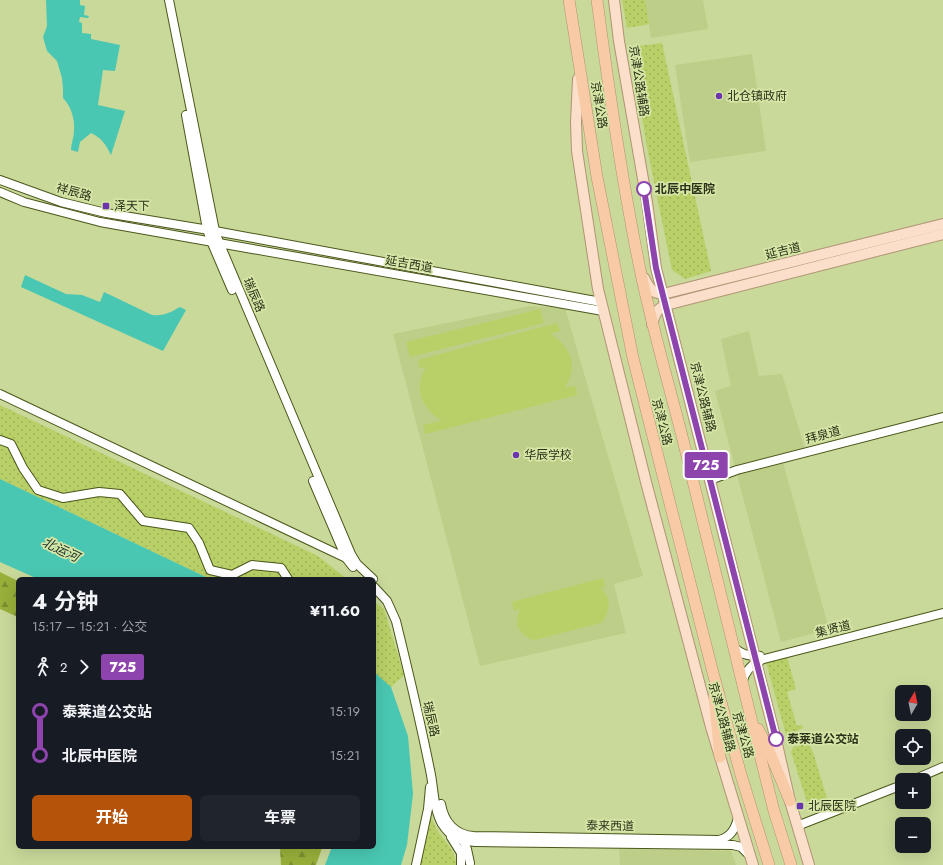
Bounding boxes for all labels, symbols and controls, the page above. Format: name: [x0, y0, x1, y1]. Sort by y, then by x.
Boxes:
street label: 京津公路辅路: [624, 44, 654, 118]
street label: 京津公路: [586, 80, 612, 130]
place label: 北仓镇政府: [727, 87, 787, 105]
marker: 北仓镇政府: [714, 91, 724, 101]
street label: 祥辰路: [54, 179, 94, 205]
place label: 北辰中医院: [655, 180, 715, 198]
marker: 北辰中医院: [636, 181, 652, 197]
place label: 泽天下: [114, 197, 150, 215]
marker: 泽天下: [101, 201, 111, 211]
street label: 延吉道: [763, 238, 803, 264]
street label: 延吉西道: [384, 251, 434, 277]
street label: 瑞辰路: [239, 275, 269, 315]
street label: 京津公路辅路: [686, 360, 720, 434]
street label: 京津公路: [647, 397, 677, 447]
street label: 拜泉道: [803, 422, 843, 448]
place label: 华辰学校: [524, 446, 572, 464]
marker: 华辰学校: [511, 450, 521, 460]
line badge: 725: [683, 452, 729, 478]
text: 725: [693, 455, 719, 475]
water label: 北运河: [39, 532, 85, 568]
text: 4 分钟: [32, 585, 98, 617]
text: ¥11.60: [310, 600, 360, 622]
street label: 集贤道: [813, 616, 853, 642]
text: 15:17 – 15:21 · 公交: [32, 617, 147, 636]
icon: walk: [32, 656, 54, 678]
icon: forward: [73, 656, 95, 678]
text: 725: [109, 657, 136, 677]
text: 2: [60, 658, 67, 677]
street label: 京津公路辅路: [704, 680, 740, 754]
north arrow: [895, 685, 931, 721]
map controls: [895, 685, 931, 853]
street label: 瑞辰路: [418, 699, 444, 739]
text: 泰莱道公交站: [62, 701, 152, 723]
text: 15:19: [330, 702, 360, 721]
street label: 京津公路: [728, 709, 758, 761]
button: locate: [895, 729, 931, 765]
place label: 泰莱道公交站: [787, 730, 859, 748]
marker: 泰莱道公交站: [768, 731, 784, 747]
text: 北辰中医院: [62, 745, 137, 767]
text: 15:21: [330, 746, 360, 765]
button: +: [895, 773, 931, 809]
button: 开始: [32, 795, 192, 841]
button: 车票: [200, 795, 360, 841]
place label: 北辰医院: [808, 797, 856, 815]
marker: 北辰医院: [795, 801, 805, 811]
street label: 泰来西道: [586, 817, 634, 835]
button: −: [895, 817, 931, 853]

